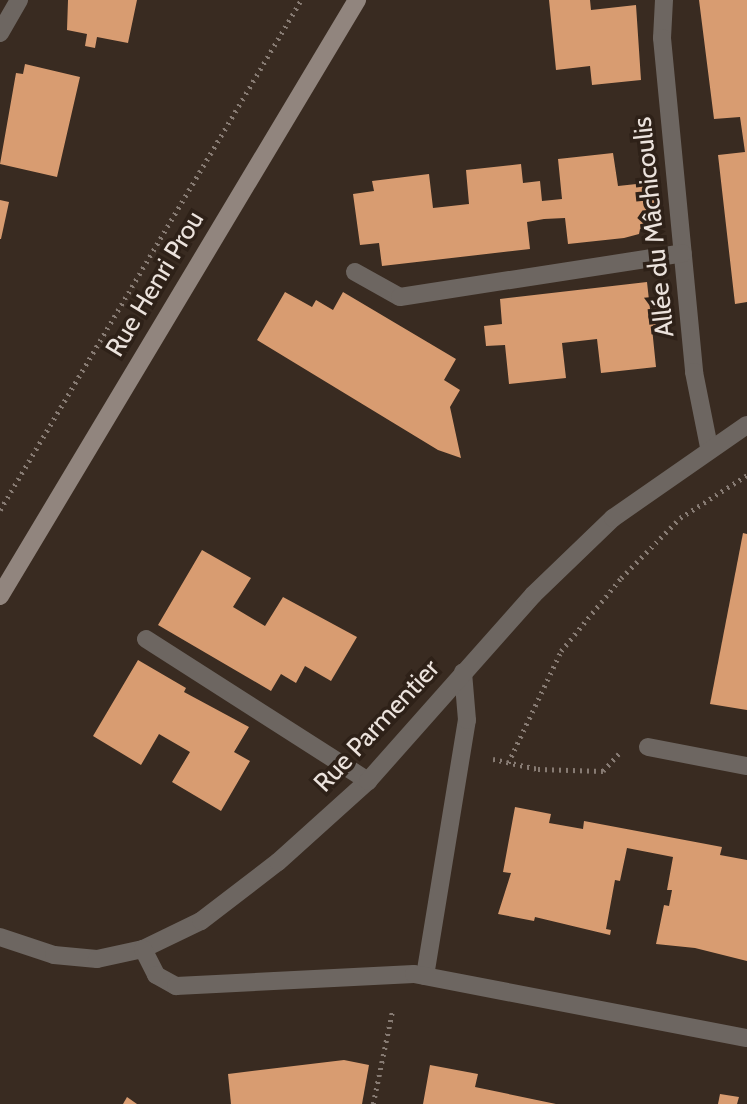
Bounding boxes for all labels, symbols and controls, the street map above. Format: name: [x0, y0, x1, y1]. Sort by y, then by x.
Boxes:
street label: Allée du Mâchicoulis: [627, 115, 681, 339]
street label: Rue Henri Prou: [99, 206, 211, 362]
street label: Rue Parmentier: [308, 653, 446, 799]

